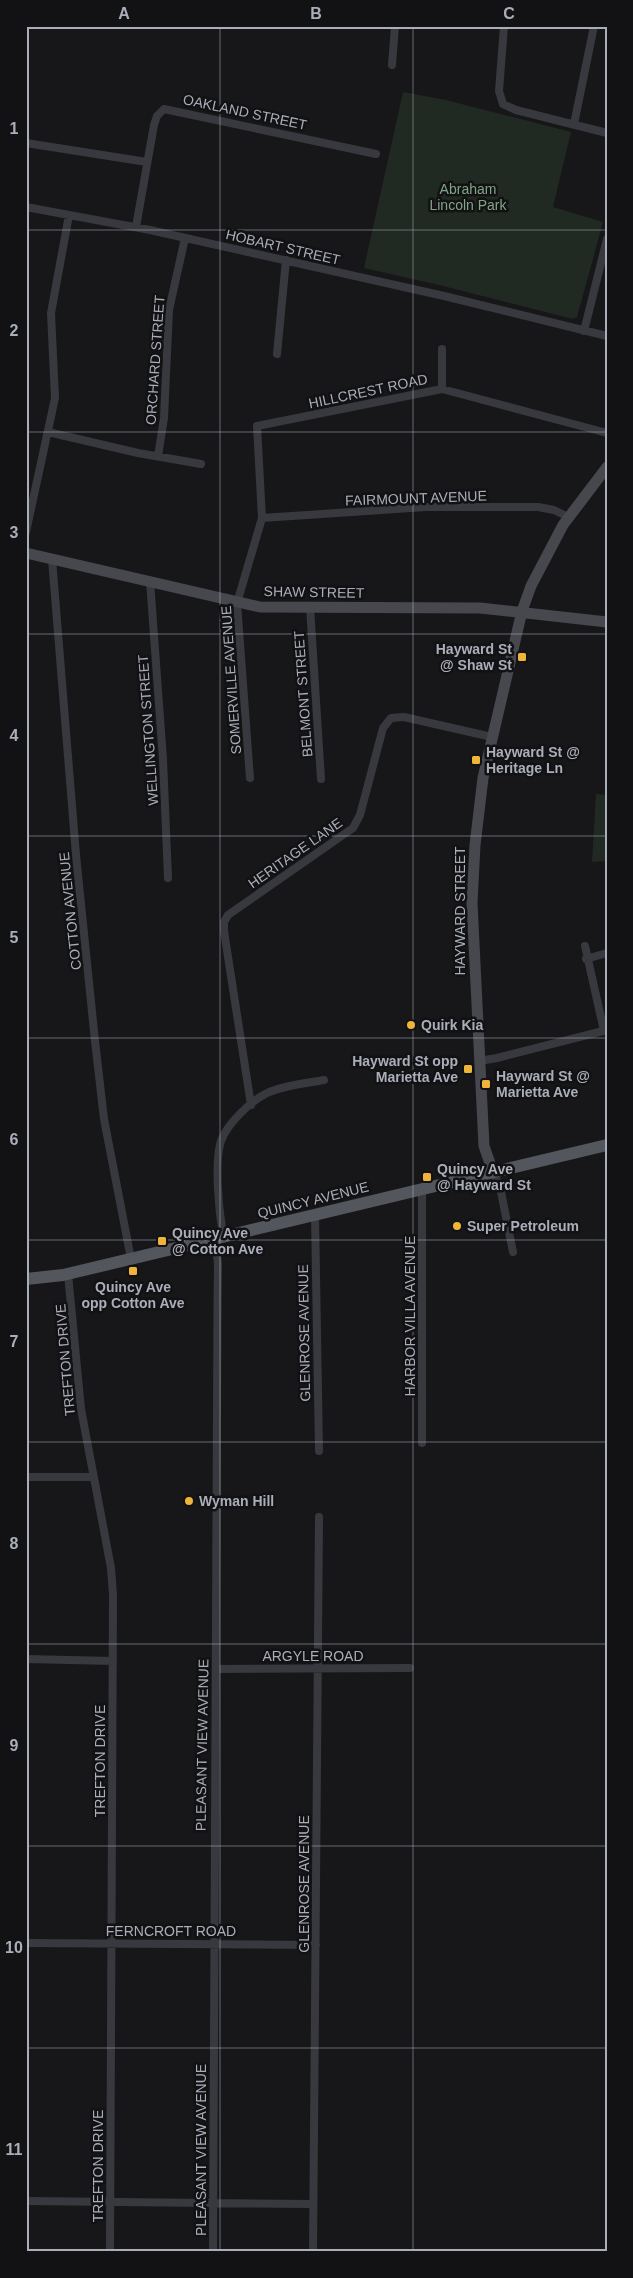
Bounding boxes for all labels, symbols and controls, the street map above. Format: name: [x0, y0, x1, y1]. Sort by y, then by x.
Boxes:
text: A: [118, 5, 130, 22]
text: B: [310, 5, 322, 22]
text: C: [503, 5, 515, 22]
street label: OAKLAND STREET: [182, 91, 309, 133]
text: 1: [10, 120, 19, 137]
park label: Abraham Lincoln Park: [429, 181, 508, 213]
street label: HOBART STREET: [224, 226, 342, 268]
street label: ORCHARD STREET: [142, 294, 168, 425]
text: 2: [10, 322, 19, 339]
street label: HILLCREST ROAD: [307, 371, 429, 411]
street label: FAIRMOUNT AVENUE: [345, 488, 487, 508]
text: 3: [10, 524, 19, 541]
street label: SHAW STREET: [264, 583, 365, 601]
street label: SOMERVILLE AVENUE: [218, 605, 244, 755]
street label: BELMONT STREET: [291, 630, 315, 758]
place label: Hayward St @ Shaw St: [436, 641, 512, 673]
marker: Hayward St @ Shaw St: [516, 651, 528, 663]
street label: WELLINGTON STREET: [135, 653, 161, 806]
text: 4: [10, 727, 19, 744]
place label: Hayward St @ Heritage Ln: [486, 744, 580, 776]
marker: Hayward St @ Heritage Ln: [470, 754, 482, 766]
street label: HERITAGE LANE: [245, 815, 345, 891]
street label: HAYWARD STREET: [452, 846, 468, 976]
street label: COTTON AVENUE: [56, 851, 84, 971]
text: 5: [10, 929, 19, 946]
place label: Quirk Kia: [421, 1017, 483, 1033]
marker: Quirk Kia: [405, 1019, 417, 1031]
place label: Hayward St opp Marietta Ave: [352, 1053, 458, 1085]
marker: Hayward St opp Marietta Ave: [462, 1063, 474, 1075]
place label: Hayward St @ Marietta Ave: [496, 1068, 590, 1100]
marker: Hayward St @ Marietta Ave: [480, 1078, 492, 1090]
text: 6: [10, 1131, 19, 1148]
place label: Quincy Ave @ Hayward St: [437, 1161, 531, 1193]
marker: Quincy Ave @ Hayward St: [421, 1171, 433, 1183]
street label: QUINCY AVENUE: [256, 1178, 370, 1222]
place label: Super Petroleum: [467, 1218, 579, 1234]
marker: Super Petroleum: [451, 1220, 463, 1232]
place label: Quincy Ave @ Cotton Ave: [172, 1225, 263, 1257]
marker: Quincy Ave @ Cotton Ave: [156, 1235, 168, 1247]
street label: HARBOR VILLA AVENUE: [402, 1236, 418, 1396]
street label: GLENROSE AVENUE: [295, 1264, 313, 1402]
marker: Quincy Ave opp Cotton Ave: [127, 1265, 139, 1277]
place label: Quincy Ave opp Cotton Ave: [81, 1279, 185, 1311]
street label: TREFTON DRIVE: [52, 1303, 78, 1417]
text: 7: [10, 1333, 19, 1350]
place label: Wyman Hill: [199, 1493, 274, 1509]
marker: Wyman Hill: [183, 1495, 195, 1507]
text: 8: [10, 1535, 19, 1552]
street label: ARGYLE ROAD: [262, 1648, 364, 1664]
street label: PLEASANT VIEW AVENUE: [192, 1659, 212, 1831]
street label: TREFTON DRIVE: [92, 1705, 108, 1817]
text: 9: [10, 1737, 19, 1754]
street label: GLENROSE AVENUE: [296, 1815, 312, 1953]
street label: FERNCROFT ROAD: [106, 1923, 236, 1939]
text: 10: [5, 1939, 23, 1956]
street label: PLEASANT VIEW AVENUE: [193, 2064, 209, 2236]
street label: TREFTON DRIVE: [90, 2110, 106, 2222]
text: 11: [6, 2141, 23, 2158]

